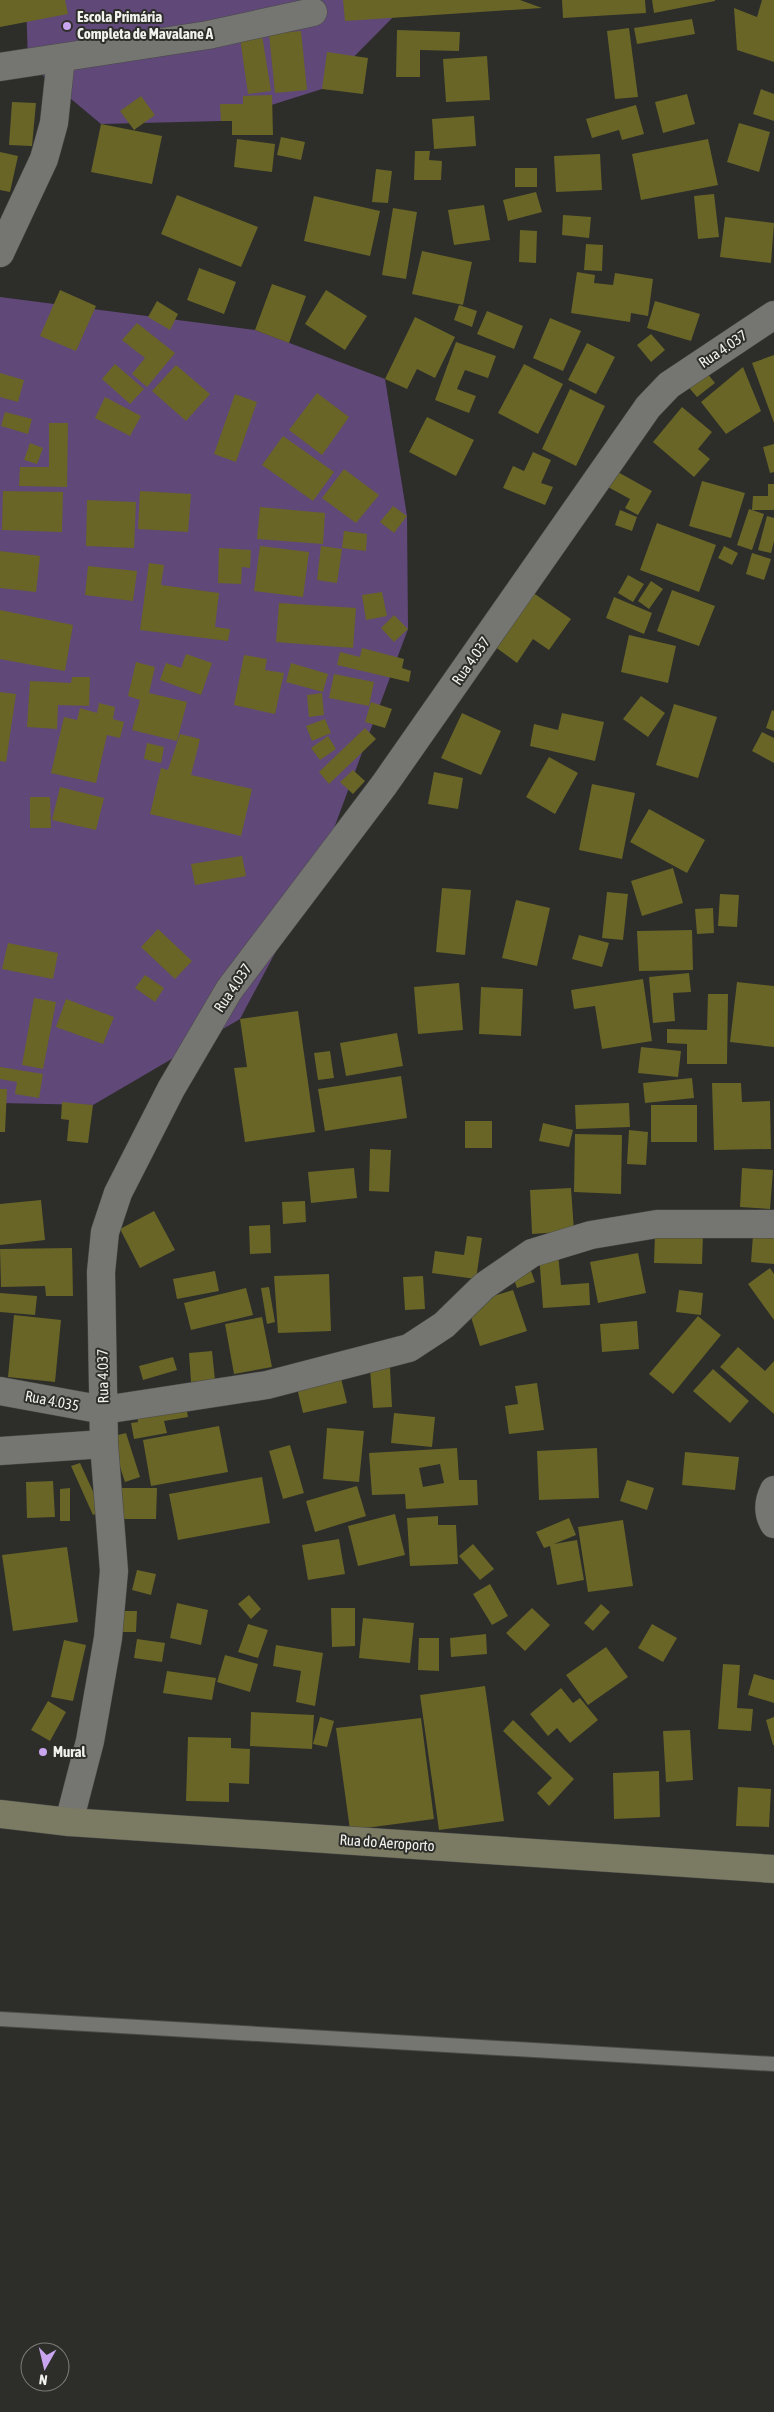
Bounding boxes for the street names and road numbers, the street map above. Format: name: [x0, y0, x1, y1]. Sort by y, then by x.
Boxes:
street label: Rua 4.037: [695, 326, 750, 371]
street label: Rua 4.037: [448, 633, 493, 688]
street label: Rua 4.037: [210, 960, 255, 1015]
street label: Rua 4.037: [94, 1349, 111, 1403]
street label: Rua 4.035: [24, 1387, 81, 1414]
street label: Rua do Aeroporto: [339, 1831, 435, 1854]

